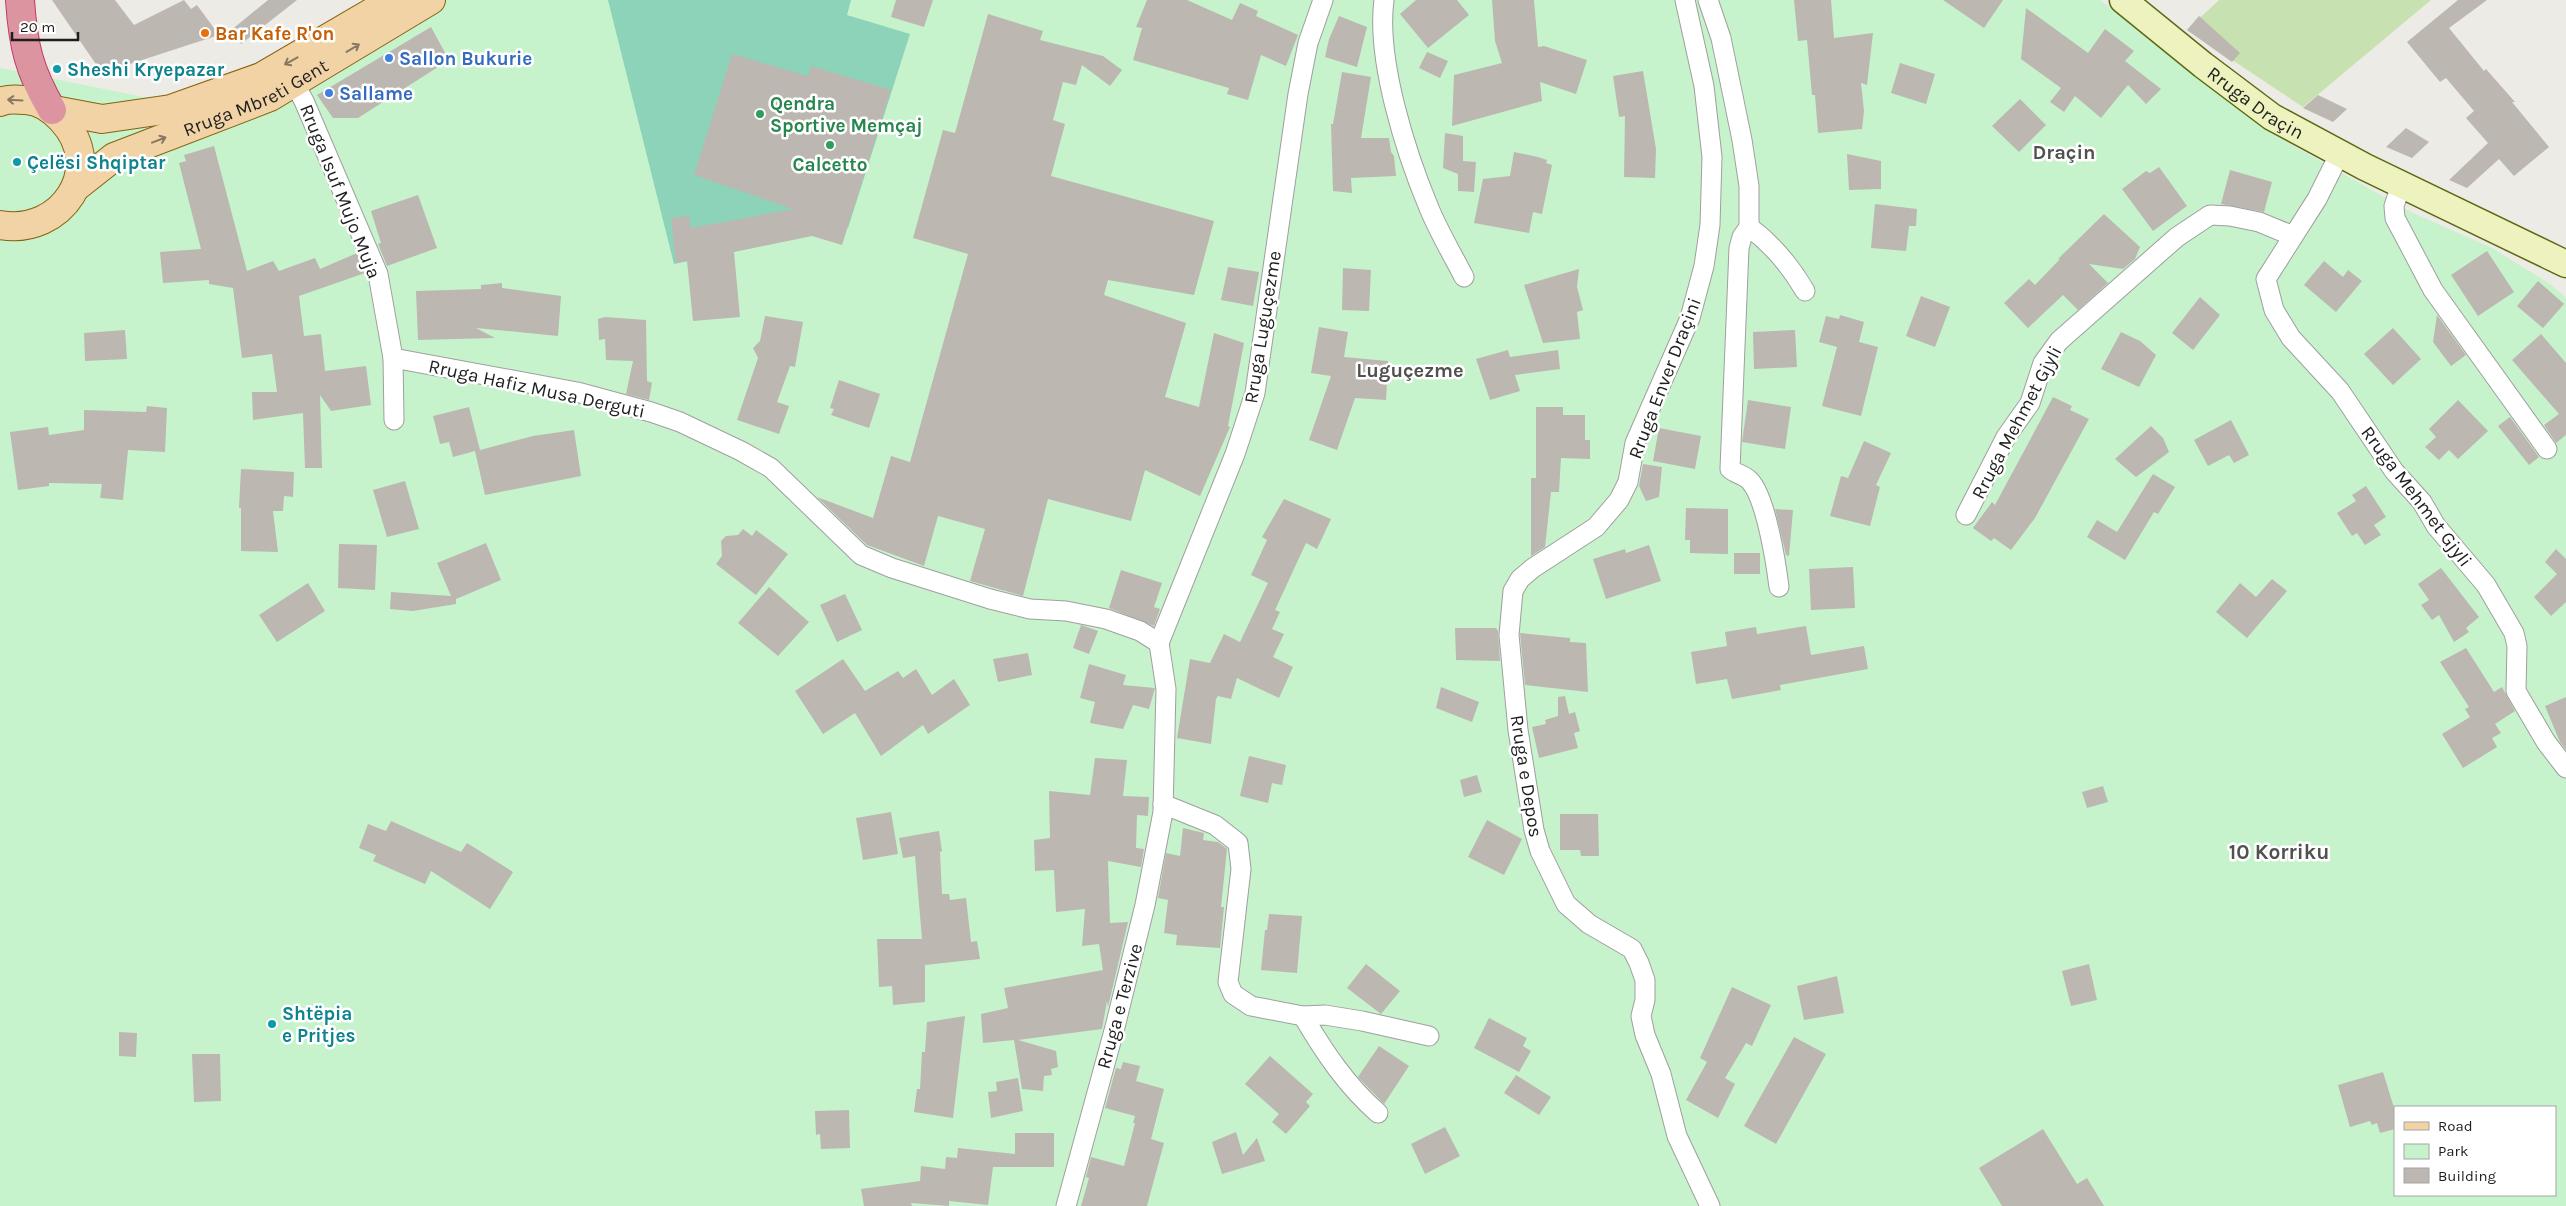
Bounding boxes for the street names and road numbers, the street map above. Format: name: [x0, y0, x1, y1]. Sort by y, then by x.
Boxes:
street label: Rruga Mbreti Gent: [180, 55, 332, 141]
street label: Rruga Draçin: [2203, 62, 2307, 144]
street label: Rruga Isuf Mujo Muja: [295, 101, 385, 282]
street label: Rruga Luguçezme: [1240, 249, 1286, 405]
street label: Rruga Enver Draçini: [1624, 295, 1706, 462]
street label: Rruga Mehmet Gjyli: [1967, 342, 2067, 503]
street label: Rruga Hafiz Musa Derguti: [426, 355, 647, 423]
street label: Rruga Mehmet Gjyli: [2356, 422, 2476, 571]
street label: Rruga e Depos: [1505, 713, 1547, 839]
street label: Rruga e Terzive: [1093, 941, 1147, 1071]

